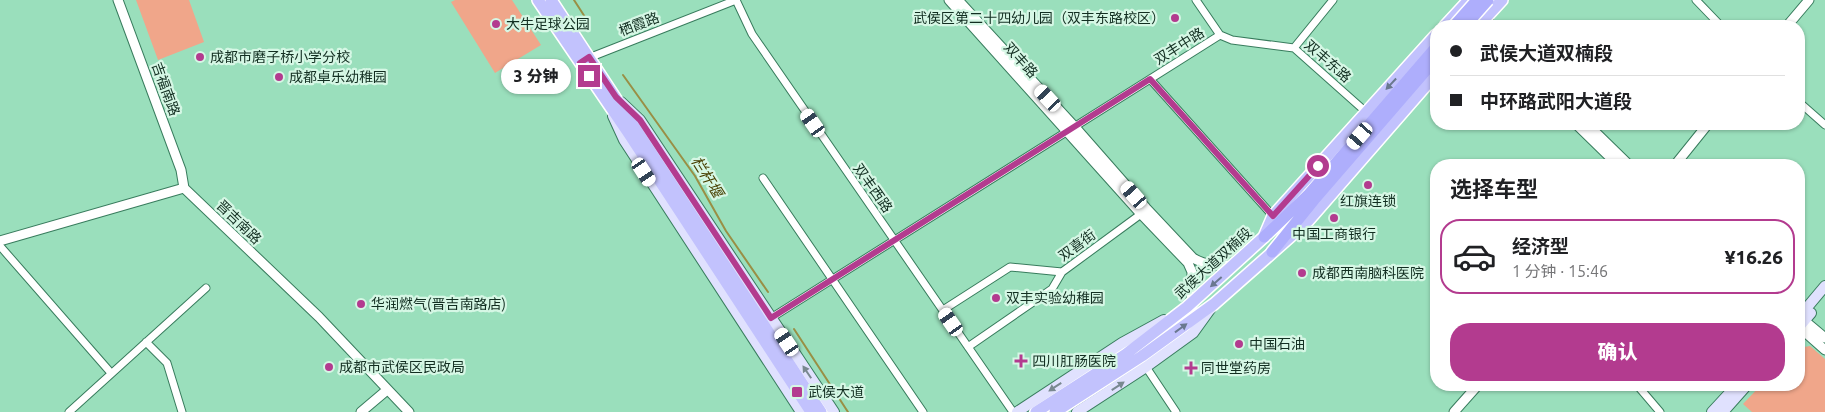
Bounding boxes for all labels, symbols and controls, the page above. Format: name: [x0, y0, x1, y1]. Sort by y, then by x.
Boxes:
street label: 栖霞路: [617, 9, 661, 39]
place label: 武侯区第二十四幼儿园（双丰东路校区）: [913, 10, 1165, 26]
marker: 武侯区第二十四幼儿园（双丰东路校区）: [1169, 12, 1181, 24]
place label: 大牛足球公园: [506, 16, 590, 32]
marker: 大牛足球公园: [490, 18, 502, 30]
street label: 双丰中路: [1151, 24, 1207, 68]
street label: 双丰东路: [1302, 37, 1354, 85]
street label: 双丰路: [1001, 39, 1041, 81]
text: 武侯大道双楠段: [1480, 42, 1613, 64]
place label: 成都市磨子桥小学分校: [210, 49, 350, 65]
marker: 成都市磨子桥小学分校: [194, 51, 206, 63]
callout: 3 分钟: [502, 58, 572, 94]
street label: 吉福南路: [149, 60, 183, 118]
route end: [578, 65, 600, 87]
text: 3 分钟: [514, 67, 558, 85]
place label: 成都卓乐幼稚园: [289, 69, 387, 85]
marker: 成都卓乐幼稚园: [273, 71, 285, 83]
one-way arrow: [1386, 78, 1397, 91]
car: [1032, 82, 1063, 114]
text: 中环路武阳大道段: [1480, 90, 1632, 112]
car: [798, 106, 827, 140]
car: [1344, 120, 1375, 152]
water label: 栏杆堰: [688, 153, 728, 203]
car: [629, 155, 658, 189]
route start: [1307, 155, 1329, 177]
street label: 双丰西路: [850, 160, 896, 216]
text: 选择车型: [1450, 176, 1538, 201]
car: [1118, 179, 1149, 211]
marker: 红旗连锁: [1362, 179, 1374, 191]
place label: 红旗连锁: [1340, 193, 1396, 209]
street label: 晋吉南路: [213, 197, 265, 247]
marker: 中国工商银行: [1328, 212, 1340, 224]
street label: 武侯大道双楠段: [1171, 224, 1255, 302]
street label: 双喜街: [1055, 226, 1099, 264]
place label: 中国工商银行: [1292, 226, 1376, 242]
icon: car: [1452, 234, 1497, 279]
text: 经济型: [1512, 235, 1569, 257]
text: ¥16.26: [1725, 246, 1783, 268]
text: 1 分钟 · 15:46: [1512, 262, 1608, 280]
place label: 成都西南脑科医院: [1312, 265, 1424, 281]
marker: 成都西南脑科医院: [1296, 267, 1308, 279]
one-way arrow: [1209, 276, 1222, 287]
place label: 双丰实验幼稚园: [1006, 290, 1104, 306]
marker: 双丰实验幼稚园: [990, 292, 1002, 304]
place label: 华润燃气(晋吉南路店): [371, 296, 506, 312]
marker: 华润燃气(晋吉南路店): [355, 298, 367, 310]
car: [936, 305, 965, 339]
one-way arrow: [1175, 323, 1188, 333]
button: 确认: [1450, 323, 1785, 381]
car: [772, 325, 801, 359]
place label: 中国石油: [1249, 336, 1305, 352]
marker: 中国石油: [1233, 338, 1245, 350]
place label: 四川肛肠医院: [1032, 353, 1116, 369]
marker: 四川肛肠医院: [1014, 354, 1028, 368]
place label: 成都市武侯区民政局: [339, 359, 465, 375]
place label: 同世堂药房: [1201, 360, 1271, 376]
marker: 成都市武侯区民政局: [323, 361, 335, 373]
marker: 同世堂药房: [1185, 362, 1197, 374]
one-way arrow: [802, 365, 811, 378]
one-way arrow: [1111, 381, 1124, 390]
one-way arrow: [1049, 382, 1062, 391]
place label: 武侯大道: [808, 384, 864, 400]
marker: 武侯大道: [790, 385, 804, 399]

